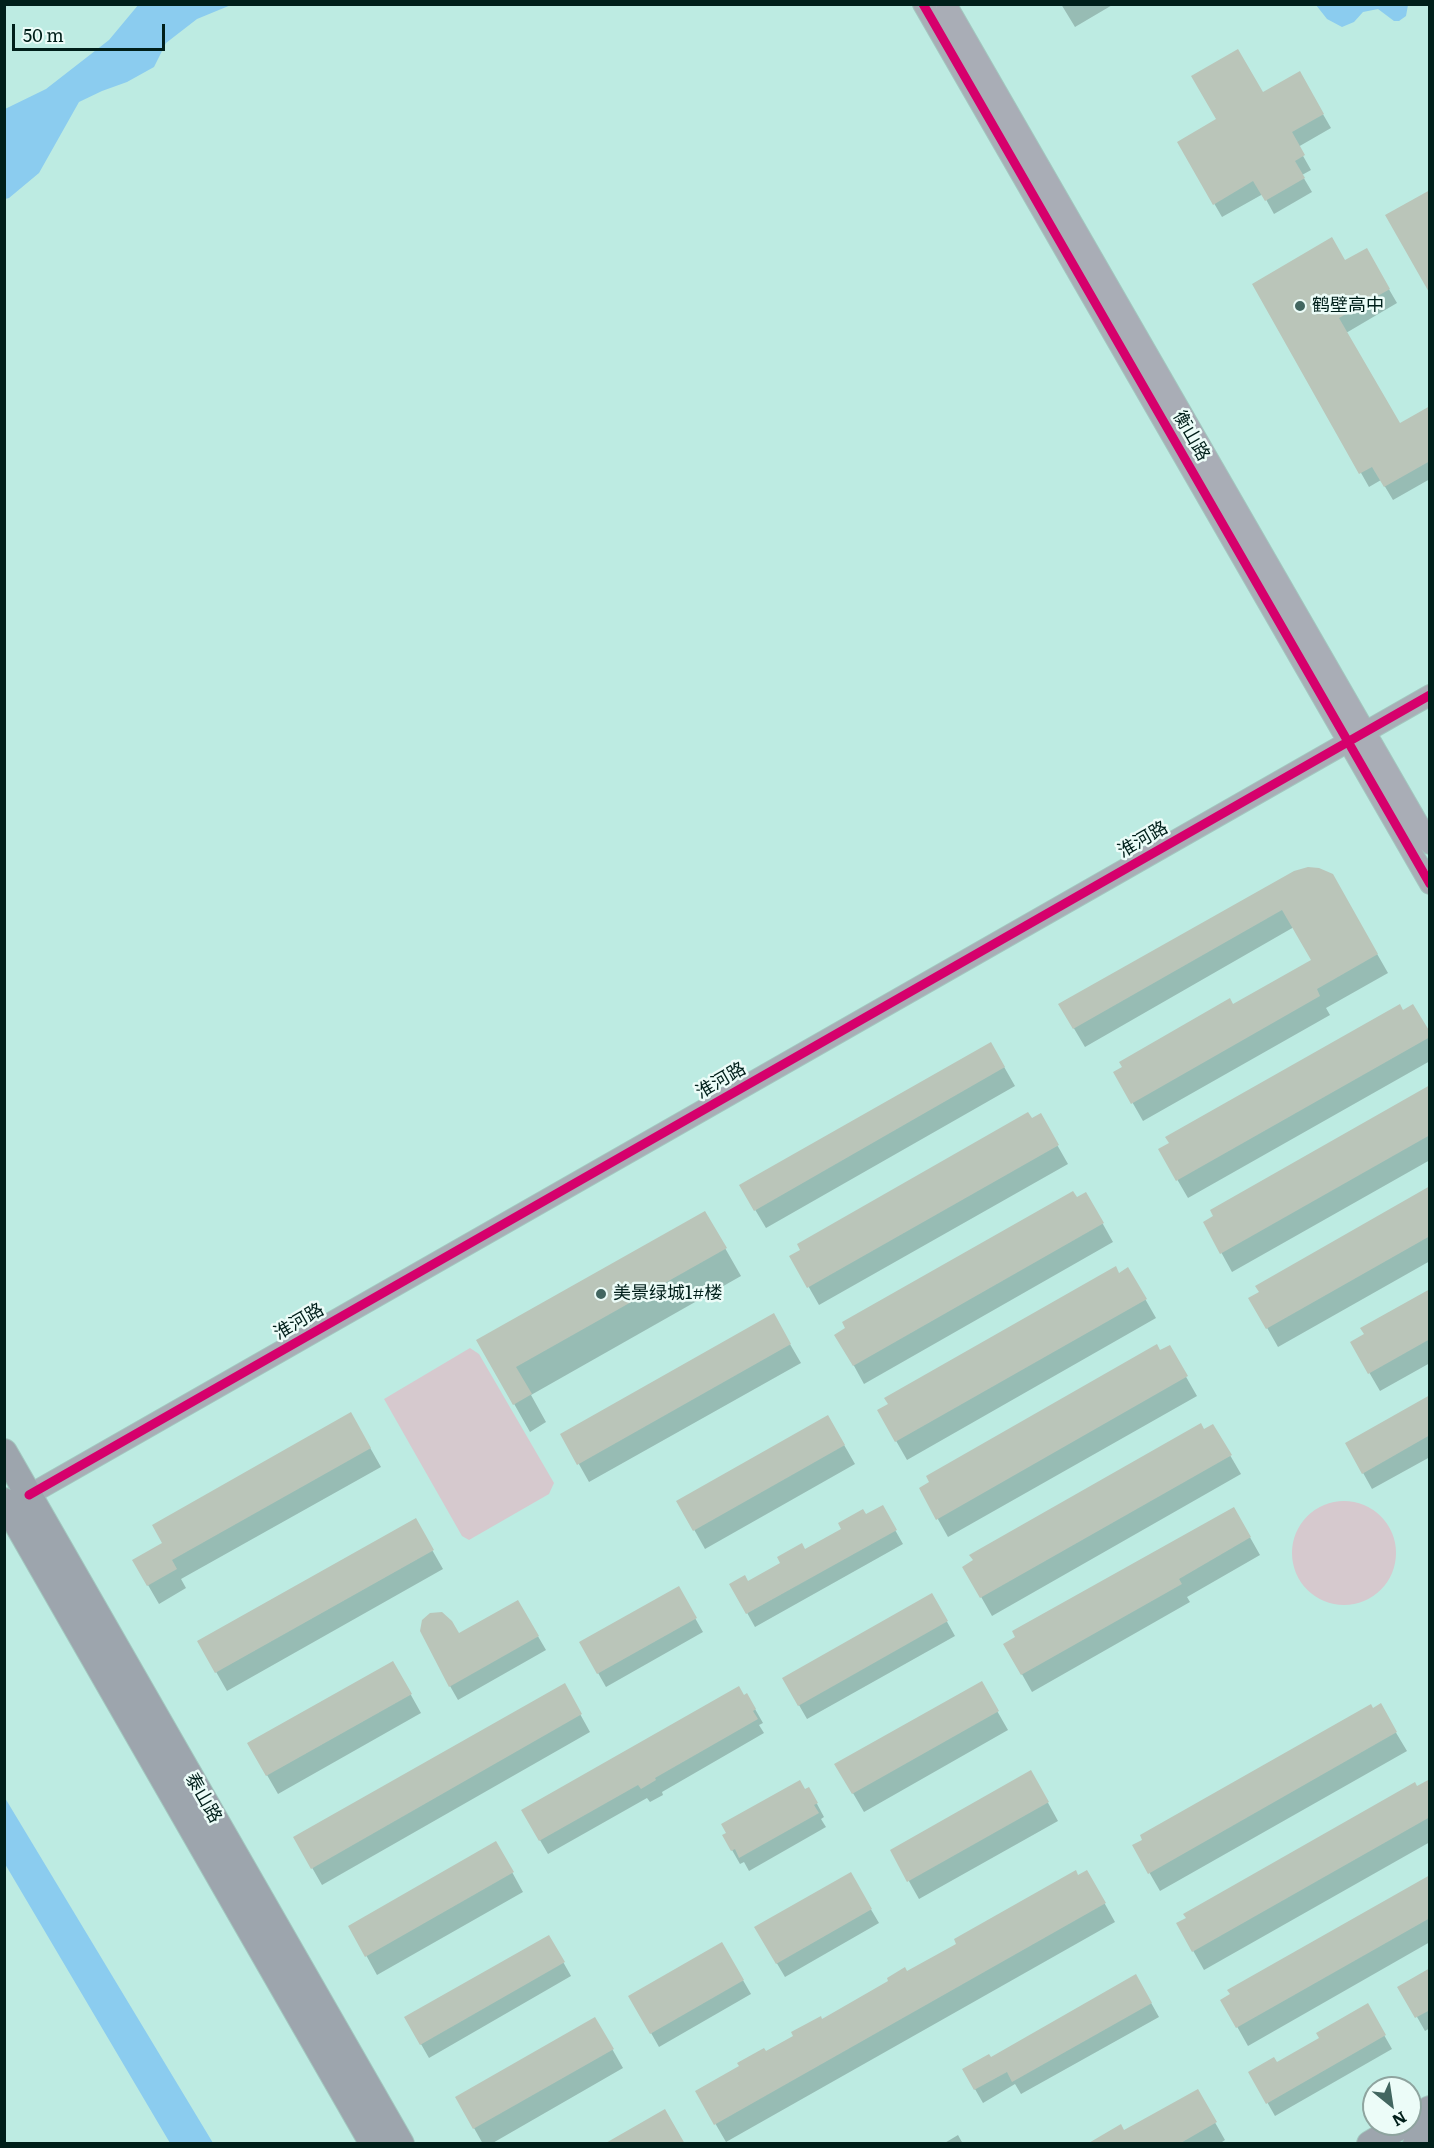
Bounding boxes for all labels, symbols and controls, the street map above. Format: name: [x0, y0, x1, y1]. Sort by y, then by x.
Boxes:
scale bar: [15, 12, 168, 50]
text: 50 m: [23, 21, 64, 48]
place label: 鹤壁高中: [1312, 295, 1384, 317]
marker: 鹤壁高中: [1293, 299, 1307, 313]
street label: 衡山路: [1168, 407, 1214, 465]
street label: 淮河路: [1114, 817, 1172, 863]
street label: 淮河路: [692, 1058, 750, 1104]
place label: 美景绿城1#楼: [613, 1283, 722, 1305]
marker: 美景绿城1#楼: [594, 1287, 608, 1301]
street label: 淮河路: [270, 1299, 328, 1345]
street label: 泰山路: [180, 1769, 226, 1827]
north arrow: [1362, 2076, 1422, 2136]
text: N: [1388, 2106, 1412, 2134]

